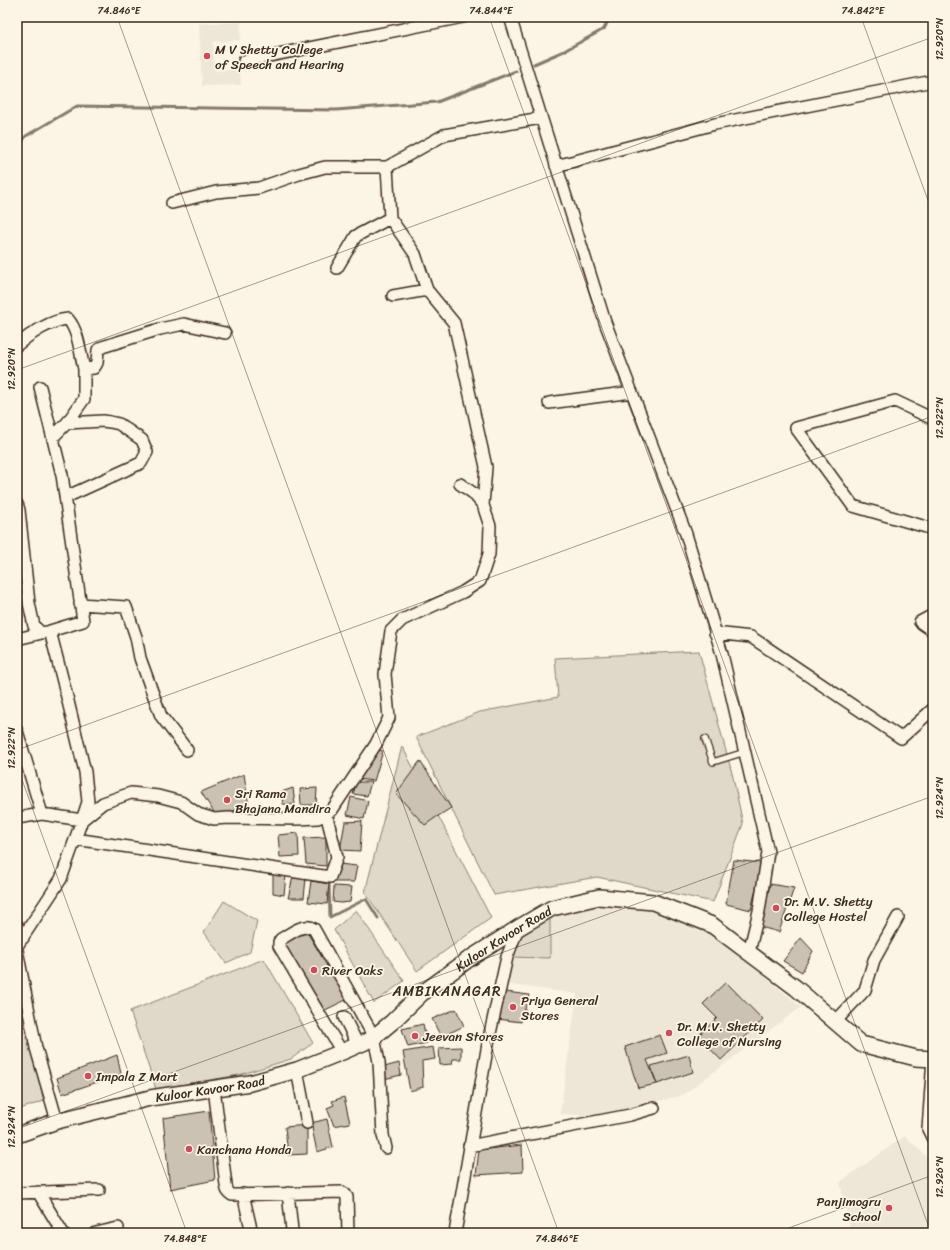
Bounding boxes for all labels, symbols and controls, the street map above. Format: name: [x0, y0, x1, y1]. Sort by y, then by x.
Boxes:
text: 74.846°E: [98, 2, 142, 20]
text: 74.844°E: [469, 2, 514, 20]
text: 74.842°E: [842, 2, 886, 20]
text: 12.920°N: [931, 18, 949, 60]
place label: M V Shetty College of Speech and Hearing: [215, 38, 344, 76]
marker: M V Shetty College of Speech and Hearing: [202, 51, 212, 61]
text: 12.920°N: [3, 348, 21, 390]
text: 12.922°N: [931, 397, 949, 439]
text: 12.922°N: [3, 727, 21, 769]
text: 12.924°N: [931, 777, 949, 819]
place label: Sri Rama Bhajana Mandira: [235, 782, 331, 820]
marker: Sri Rama Bhajana Mandira: [222, 795, 232, 805]
place label: Dr. M.V. Shetty College Hostel: [784, 890, 873, 928]
street label: Kuloor Kavoor Road: [450, 899, 557, 977]
marker: Dr. M.V. Shetty College Hostel: [771, 903, 781, 913]
place label: River Oaks: [322, 959, 384, 982]
marker: River Oaks: [309, 965, 319, 975]
district label: AMBIKANAGAR: [392, 979, 501, 1004]
place label: Priya General Stores: [521, 989, 598, 1027]
marker: Priya General Stores: [508, 1002, 518, 1012]
place label: Dr. M.V. Shetty College of Nursing: [677, 1015, 782, 1053]
place label: Jeevan Stores: [422, 1025, 503, 1048]
marker: Dr. M.V. Shetty College of Nursing: [664, 1028, 674, 1038]
marker: Jeevan Stores: [410, 1031, 420, 1041]
place label: Impala Z Mart: [95, 1065, 178, 1088]
street label: Kuloor Kavoor Road: [154, 1068, 269, 1109]
marker: Impala Z Mart: [83, 1071, 93, 1081]
text: 12.924°N: [3, 1106, 21, 1148]
place label: Kanchana Honda: [197, 1138, 292, 1161]
marker: Kanchana Honda: [184, 1144, 194, 1154]
text: 12.926°N: [931, 1156, 949, 1198]
place label: Panjimogru School: [816, 1190, 881, 1228]
marker: Panjimogru School: [884, 1203, 894, 1213]
text: 74.848°E: [163, 1230, 208, 1248]
text: 74.846°E: [536, 1230, 580, 1248]

